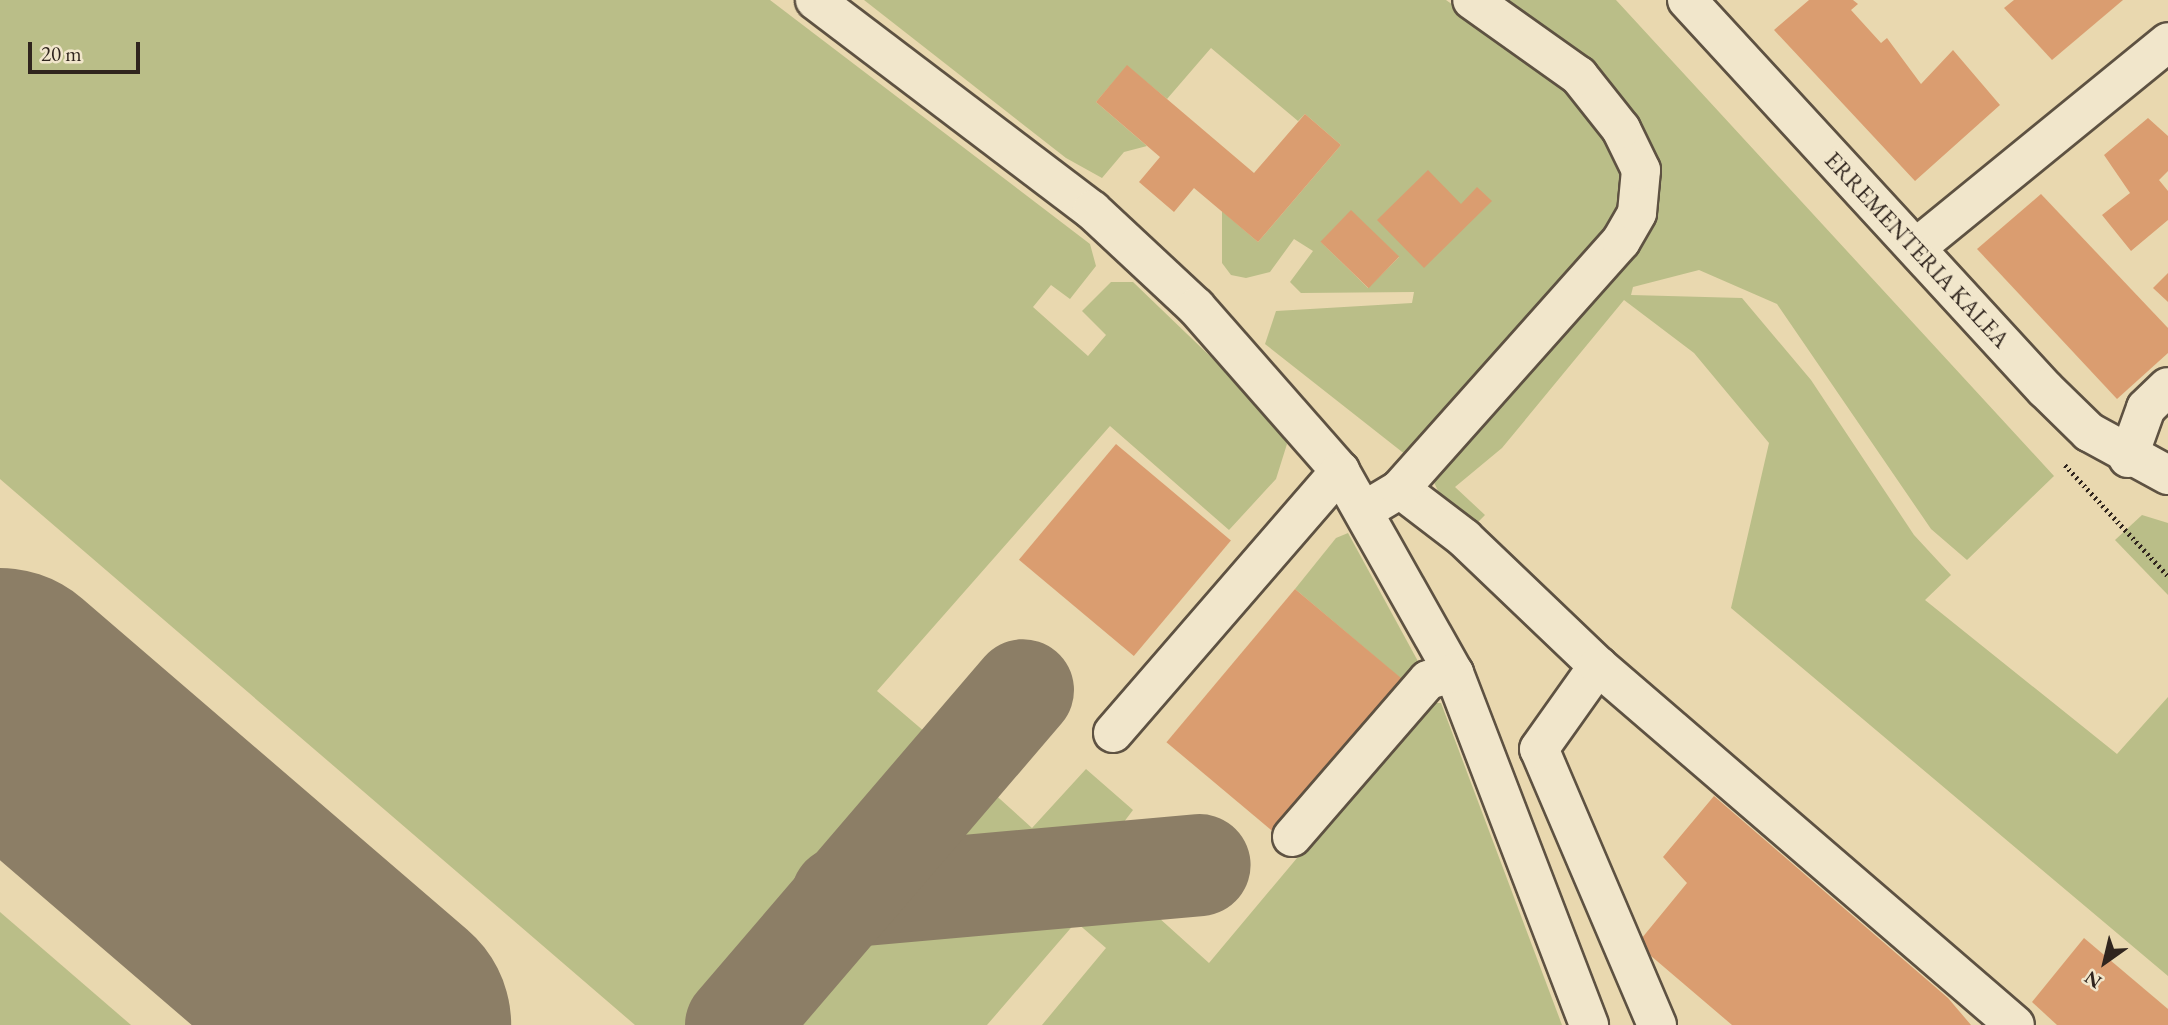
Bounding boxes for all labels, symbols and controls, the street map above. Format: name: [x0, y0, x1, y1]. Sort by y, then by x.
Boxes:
scale bar: [32, 28, 144, 72]
text: 20 m: [41, 40, 82, 67]
street label: ERREMENTERIA KALEA: [1819, 146, 2015, 354]
north arrow: [2070, 927, 2140, 997]
text: N: [2080, 965, 2106, 994]

